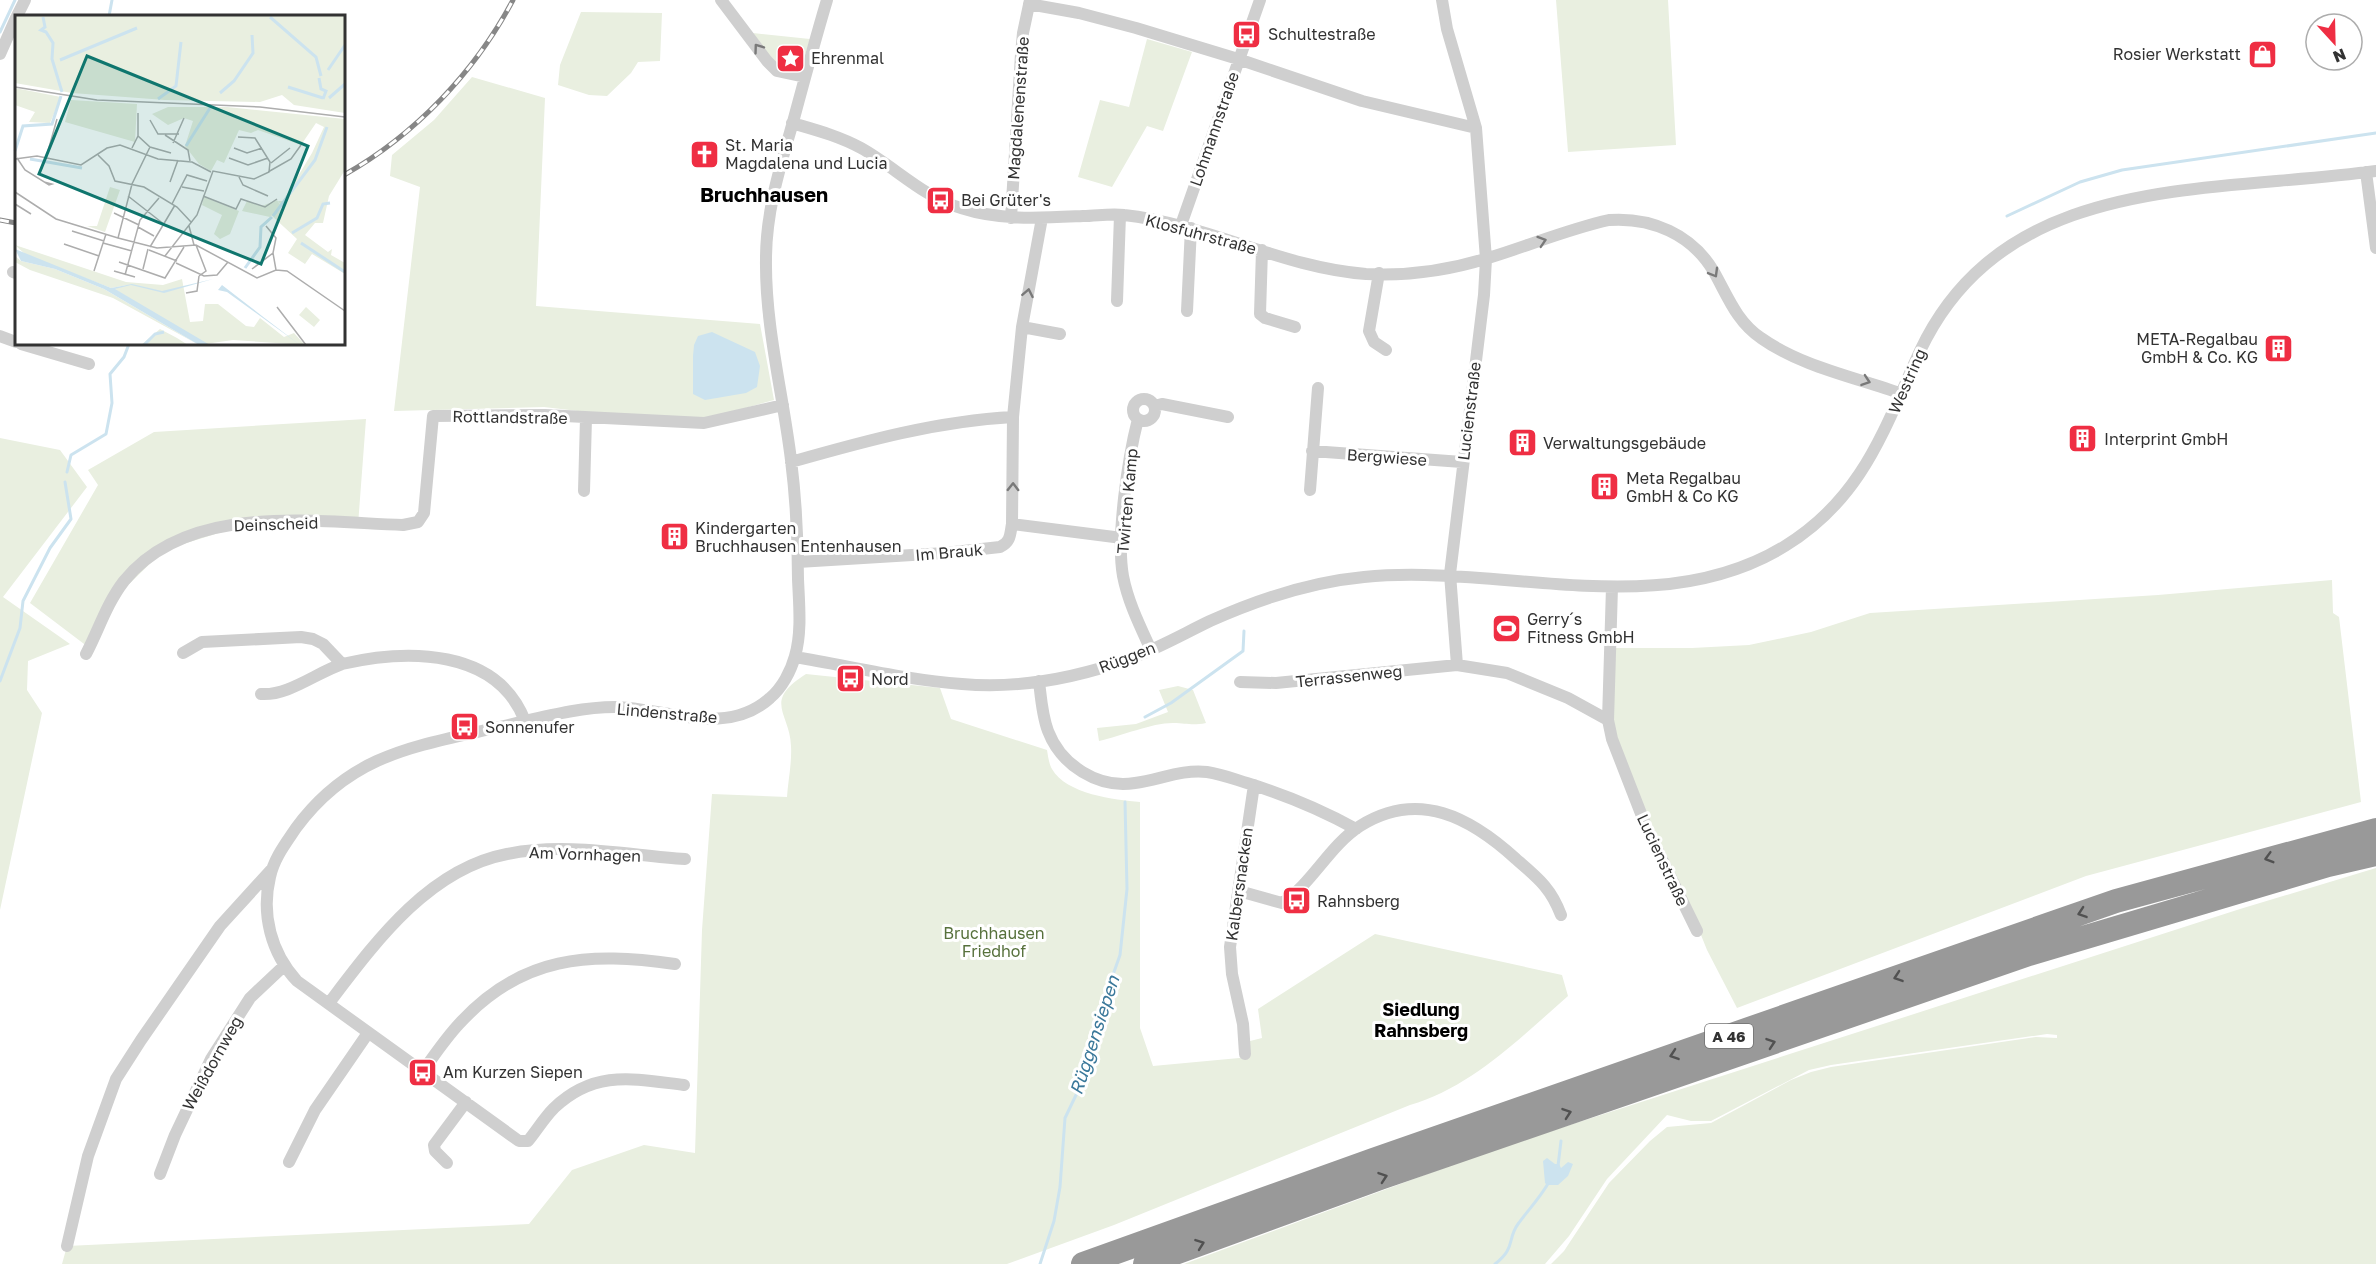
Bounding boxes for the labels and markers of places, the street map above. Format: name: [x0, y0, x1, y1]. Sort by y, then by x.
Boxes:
bus stop icon: Schultestraße: [1231, 18, 1263, 50]
place label: Schultestraße: [1268, 24, 1376, 44]
shop icon: Rosier Werkstatt: [2246, 38, 2278, 70]
place icon: Ehrenmal: [774, 42, 806, 74]
place label: Rosier Werkstatt: [2113, 44, 2241, 64]
place label: Ehrenmal: [811, 48, 884, 68]
place label: St. Maria Magdalena und Lucia: [725, 135, 888, 173]
church icon: St. Maria Magdalena und Lucia: [688, 138, 720, 170]
bus stop icon: Bei Grüter's: [924, 184, 956, 216]
place label: Bei Grüter's: [961, 190, 1051, 210]
place label: META-Regalbau GmbH & Co. KG: [2136, 329, 2258, 367]
building icon: META-Regalbau GmbH & Co. KG: [2263, 332, 2295, 364]
building icon: Interprint GmbH: [2067, 423, 2099, 455]
building icon: Verwaltungsgebäude: [1506, 427, 1538, 459]
place label: Interprint GmbH: [2104, 429, 2229, 449]
place label: Verwaltungsgebäude: [1543, 433, 1706, 453]
place label: Meta Regalbau GmbH & Co KG: [1626, 468, 1741, 506]
building icon: Meta Regalbau GmbH & Co KG: [1589, 471, 1621, 503]
place label: Kindergarten Bruchhausen Entenhausen: [695, 518, 901, 556]
building icon: Kindergarten Bruchhausen Entenhausen: [658, 521, 690, 553]
place label: Gerry´s Fitness GmbH: [1527, 609, 1635, 647]
sports icon: Gerry´s Fitness GmbH: [1490, 612, 1522, 644]
bus stop icon: Nord: [834, 663, 866, 695]
place label: Nord: [871, 669, 909, 689]
bus stop icon: Sonnenufer: [448, 711, 480, 743]
place label: Sonnenufer: [485, 717, 575, 737]
bus stop icon: Rahnsberg: [1280, 885, 1312, 917]
place label: Rahnsberg: [1317, 891, 1400, 911]
bus stop icon: Am Kurzen Siepen: [406, 1056, 438, 1088]
place label: Am Kurzen Siepen: [443, 1062, 583, 1082]

